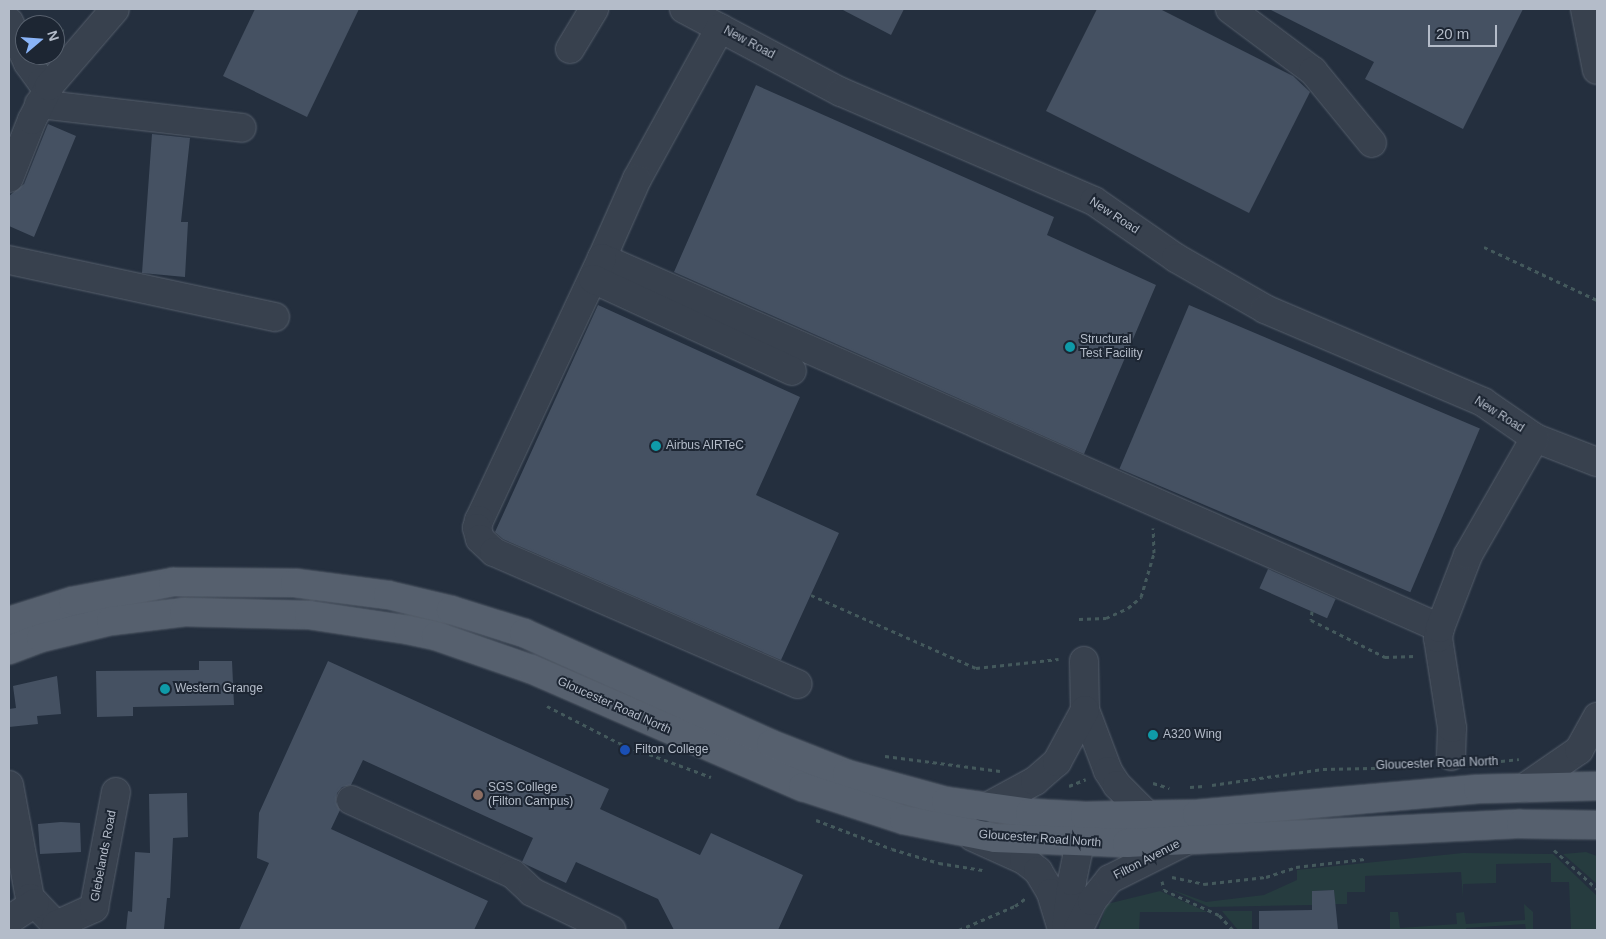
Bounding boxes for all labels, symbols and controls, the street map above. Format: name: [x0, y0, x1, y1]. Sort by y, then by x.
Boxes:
north arrow: [15, 15, 65, 65]
scale bar: [1431, 15, 1500, 47]
street label: New Road: [721, 23, 777, 63]
text: 20 m: [1436, 25, 1469, 42]
text: N: [44, 28, 62, 43]
street label: New Road: [1087, 195, 1141, 237]
place label: Structural Test Facility: [1080, 333, 1143, 361]
marker: Structural Test Facility: [1064, 341, 1076, 353]
street label: New Road: [1471, 394, 1527, 436]
place label: Airbus AIRTeC: [666, 439, 744, 453]
marker: Airbus AIRTeC: [650, 440, 662, 452]
street label: Gloucester Road North: [555, 674, 673, 738]
place label: Western Grange: [175, 682, 263, 696]
marker: Western Grange: [159, 683, 171, 695]
place label: A320 Wing: [1163, 728, 1222, 742]
marker: A320 Wing: [1147, 729, 1159, 741]
place label: Filton College: [635, 743, 708, 757]
marker: Filton College: [619, 744, 631, 756]
street label: Gloucester Road North: [1375, 755, 1499, 773]
place label: SGS College (Filton Campus): [488, 781, 573, 809]
marker: SGS College (Filton Campus): [472, 789, 484, 801]
street label: Glebelands Road: [88, 809, 120, 903]
street label: Gloucester Road North: [978, 828, 1102, 850]
street label: Filton Avenue: [1111, 837, 1183, 883]

